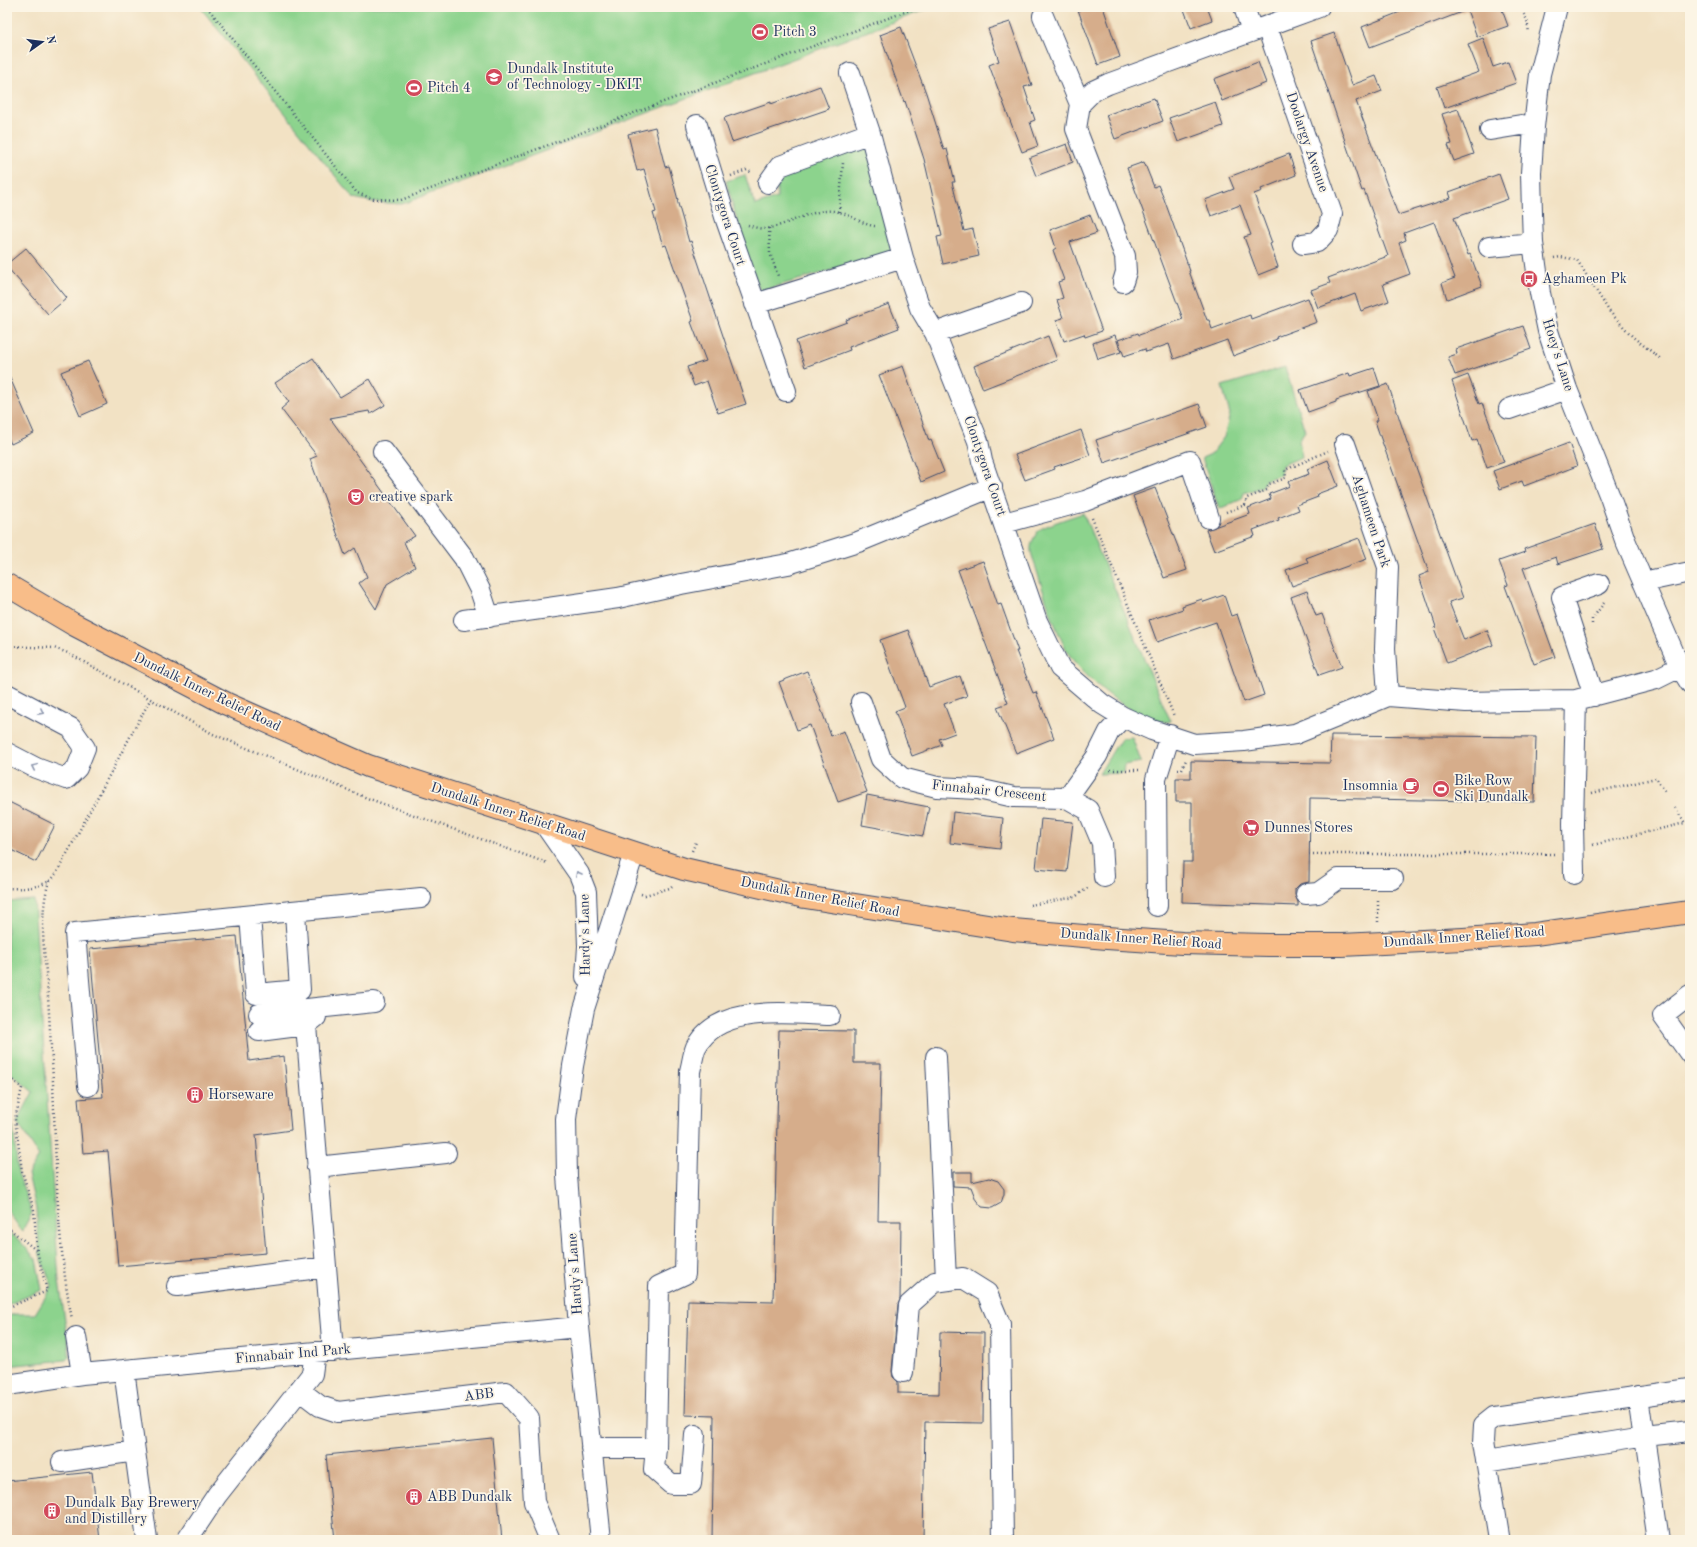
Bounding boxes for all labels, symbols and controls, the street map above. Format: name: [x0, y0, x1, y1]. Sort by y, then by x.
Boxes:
north arrow: [22, 22, 62, 62]
sports icon: Pitch 3: [750, 22, 770, 42]
place label: Pitch 3: [773, 25, 817, 39]
text: N: [44, 35, 57, 46]
place label: Dundalk Institute of Technology - DKIT: [507, 62, 642, 92]
school or university icon: Dundalk Institute of Technology - DKIT: [484, 67, 504, 87]
sports icon: Pitch 4: [404, 78, 424, 98]
place label: Pitch 4: [427, 81, 471, 95]
street label: Doolargy Avenue: [1283, 90, 1331, 194]
street label: Clontygora Court: [702, 163, 748, 267]
bus stop icon: Aghameen Pk: [1519, 269, 1539, 289]
place label: Aghameen Pk: [1542, 272, 1627, 286]
street label: Hoey's Lane: [1540, 317, 1576, 393]
street label: Clontygora Court: [961, 414, 1009, 518]
street label: Aghameen Park: [1349, 473, 1393, 569]
theatre icon: creative spark: [346, 487, 366, 507]
place label: creative spark: [369, 490, 453, 504]
street label: Dundalk Inner Relief Road: [131, 650, 283, 734]
one-way arrow: [37, 707, 45, 715]
one-way arrow: [30, 764, 38, 772]
place label: Bike Row Ski Dundalk: [1454, 774, 1529, 804]
cafe icon: Insomnia: [1401, 776, 1421, 796]
street label: Finnabair Crescent: [931, 778, 1047, 804]
place label: Insomnia: [1343, 779, 1398, 793]
sports icon: Bike Row Ski Dundalk: [1431, 779, 1451, 799]
street label: Dundalk Inner Relief Road: [429, 780, 587, 844]
supermarket icon: Dunnes Stores: [1241, 818, 1261, 838]
place label: Dunnes Stores: [1264, 821, 1353, 835]
one-way arrow: [576, 871, 583, 878]
street label: Dundalk Inner Relief Road: [739, 875, 901, 919]
street label: Hardy's Lane: [577, 894, 593, 976]
street label: Dundalk Inner Relief Road: [1383, 924, 1545, 950]
street label: Dundalk Inner Relief Road: [1060, 926, 1222, 952]
building icon: Horseware: [185, 1085, 205, 1105]
place label: Horseware: [208, 1088, 274, 1102]
street label: Hardy's Lane: [565, 1233, 585, 1315]
street label: Finnabair Ind Park: [235, 1342, 351, 1366]
street label: ABB: [463, 1386, 495, 1404]
building icon: ABB Dundalk: [404, 1487, 424, 1507]
place label: ABB Dundalk: [427, 1490, 512, 1504]
place label: Dundalk Bay Brewery and Distillery: [65, 1496, 200, 1526]
building icon: Dundalk Bay Brewery and Distillery: [42, 1501, 62, 1521]

